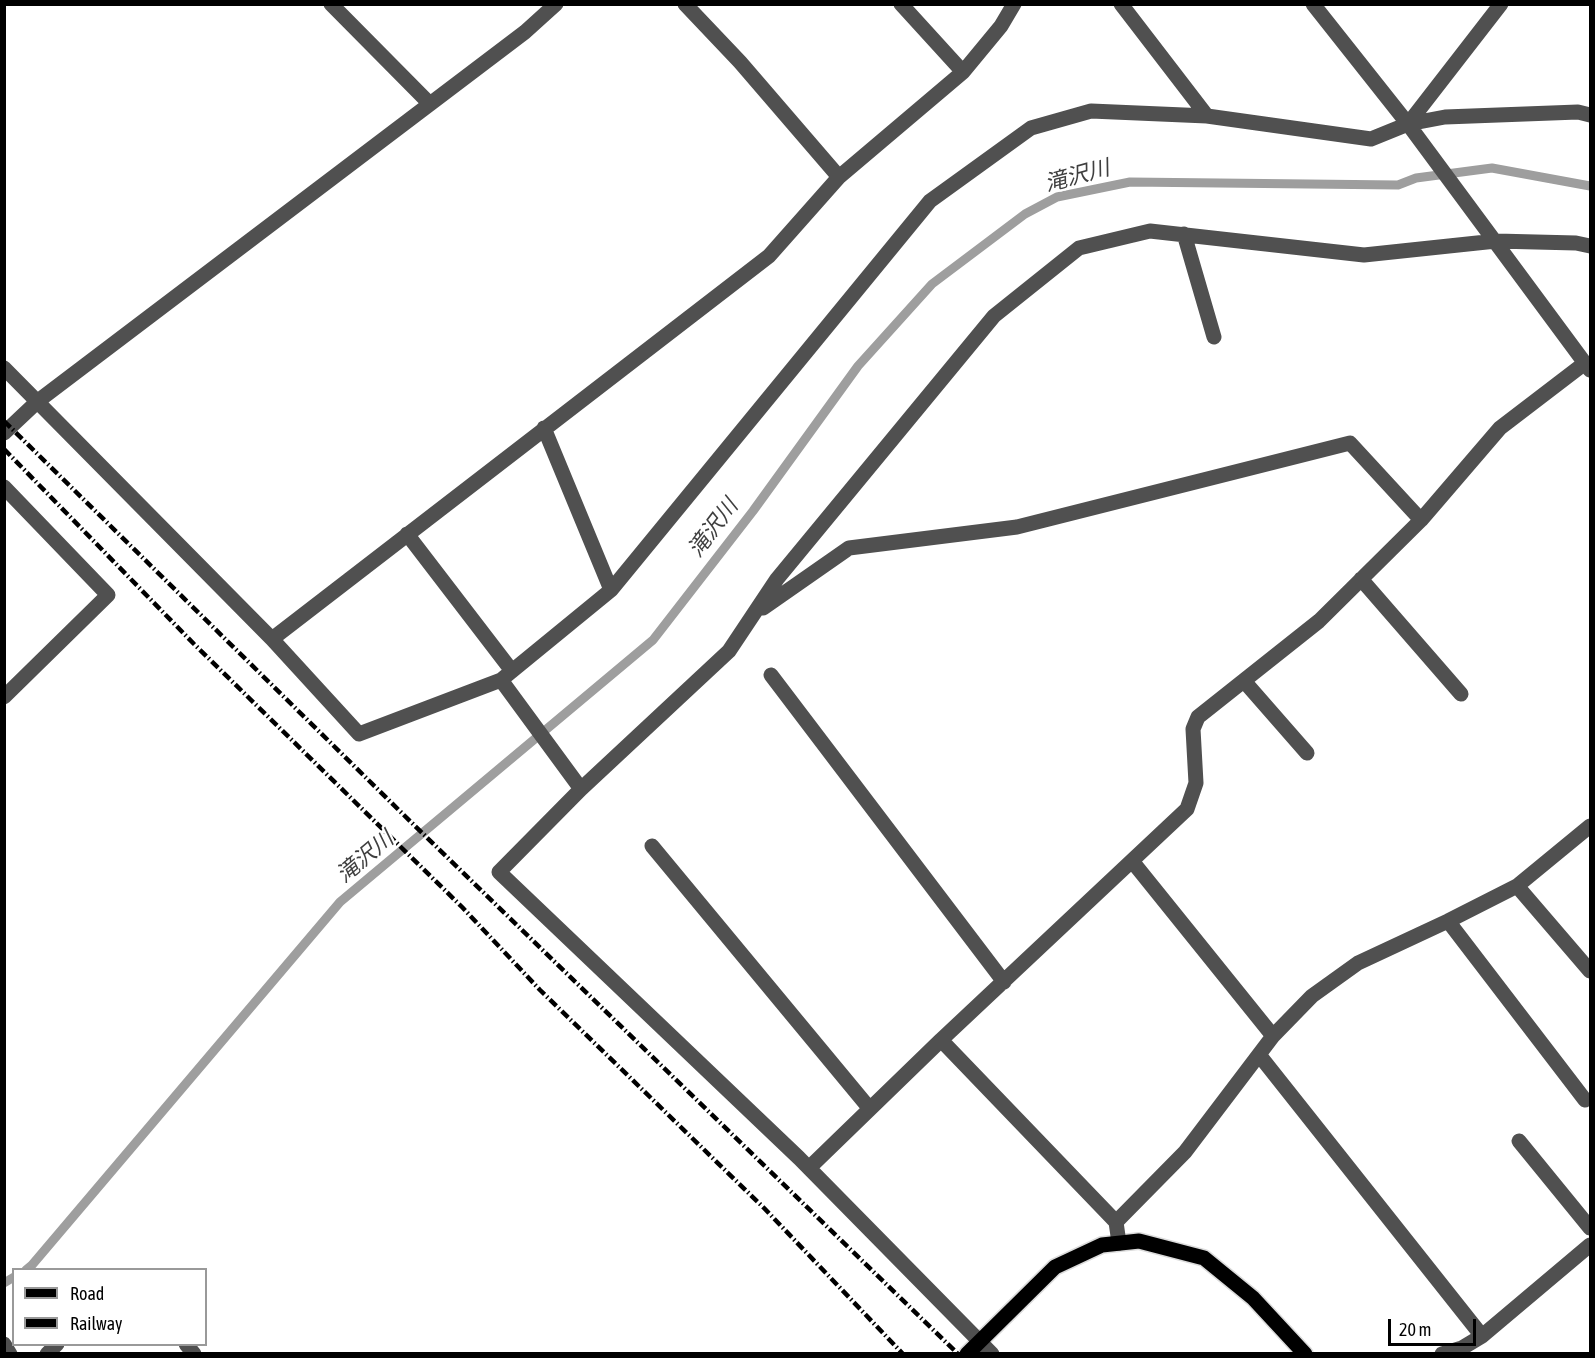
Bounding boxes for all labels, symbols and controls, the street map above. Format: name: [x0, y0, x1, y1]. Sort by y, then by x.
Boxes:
water label: 滝沢川: [1042, 155, 1112, 197]
water label: 滝沢川: [683, 494, 743, 562]
water label: 滝沢川: [331, 826, 399, 888]
legend: [12, 1268, 207, 1346]
text: Road: [70, 1283, 104, 1304]
scale bar: [1391, 1307, 1480, 1345]
text: Railway: [70, 1313, 122, 1334]
text: 20 m: [1399, 1319, 1431, 1340]

